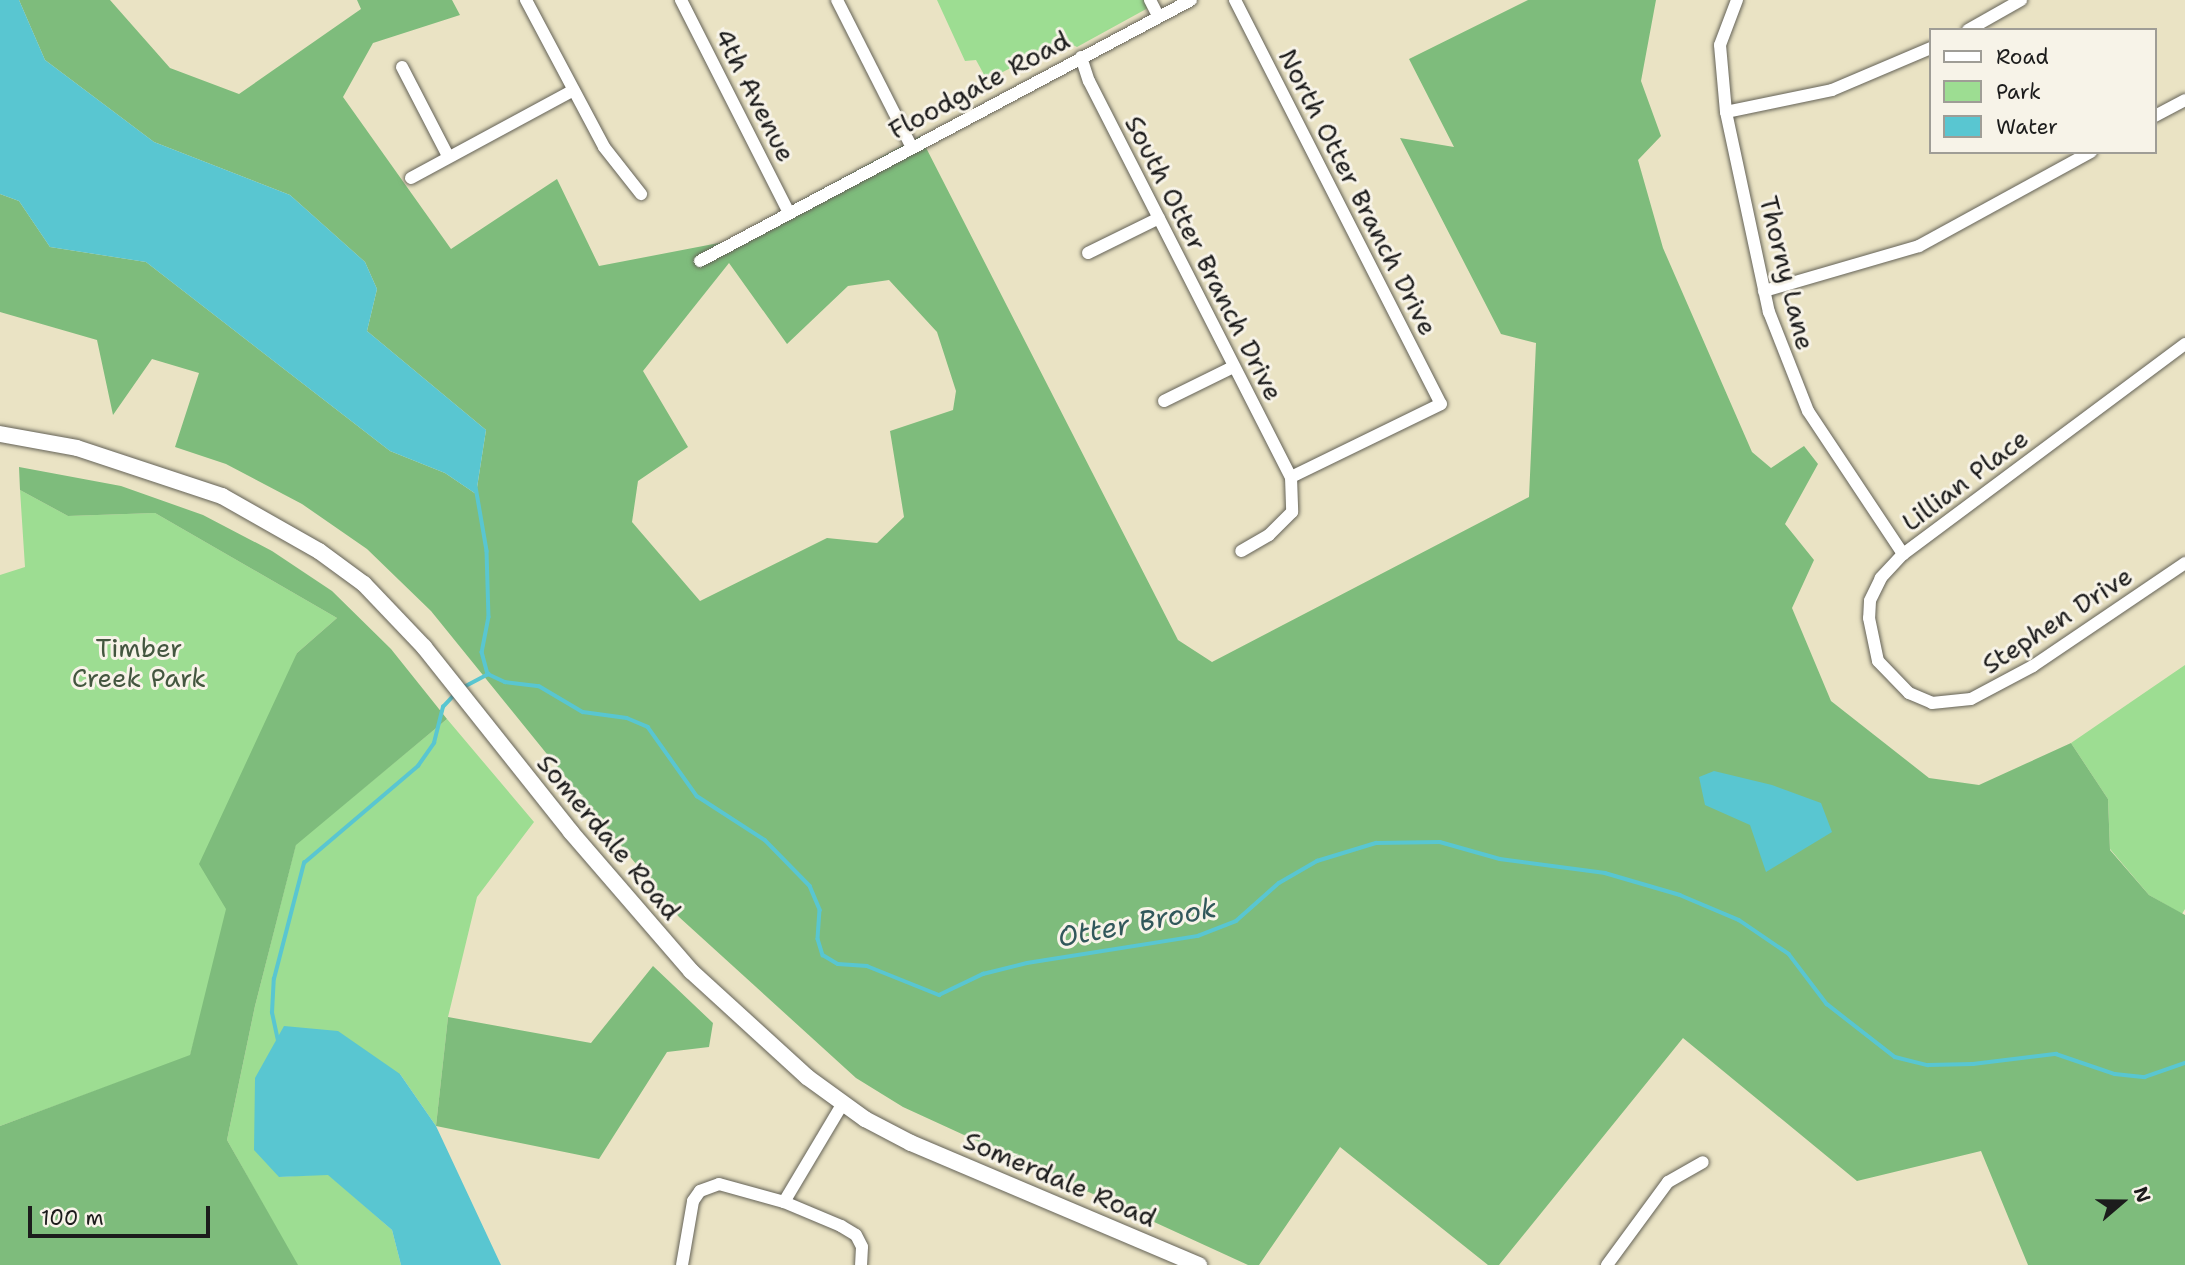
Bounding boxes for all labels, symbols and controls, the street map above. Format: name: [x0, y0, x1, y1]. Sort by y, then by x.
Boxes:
street label: 4th Avenue: [708, 23, 802, 167]
street label: Floodgate Road: [883, 24, 1075, 146]
legend: [1930, 28, 2157, 154]
street label: North Otter Branch Drive: [1272, 43, 1444, 341]
text: Road: [1996, 43, 2049, 71]
text: Park: [1996, 78, 2041, 106]
street label: South Otter Branch Drive: [1118, 110, 1290, 406]
text: Water: [1996, 113, 2058, 141]
street label: Thorny Lane: [1753, 193, 1821, 353]
street label: Lillian Place: [1896, 422, 2034, 538]
street label: Stephen Drive: [1976, 560, 2138, 680]
park label: Timber Creek Park: [72, 632, 206, 694]
street label: Somerdale Road: [531, 748, 687, 926]
water label: Otter Brook: [1055, 890, 1219, 954]
street label: Somerdale Road: [959, 1124, 1161, 1234]
north arrow: [2087, 1167, 2157, 1237]
text: N: [2128, 1183, 2157, 1206]
scale bar: [32, 1192, 214, 1236]
text: 100 m: [41, 1204, 104, 1232]

